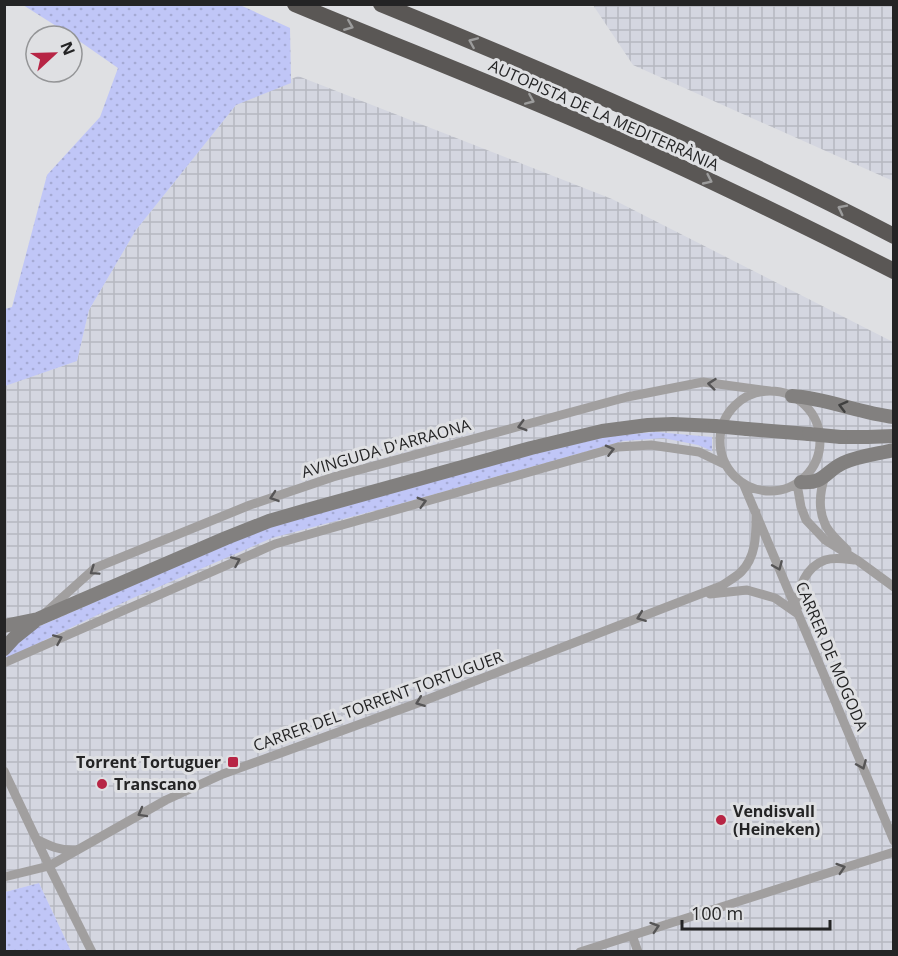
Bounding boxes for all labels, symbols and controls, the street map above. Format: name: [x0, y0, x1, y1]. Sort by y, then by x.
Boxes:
one-way arrow: [343, 19, 354, 31]
north arrow: [24, 24, 84, 84]
one-way arrow: [468, 37, 479, 49]
text: N: [55, 38, 81, 59]
street label: AUTOPISTA DE LA MEDITERRÀNIA: [485, 54, 723, 176]
one-way arrow: [523, 93, 534, 105]
one-way arrow: [701, 172, 712, 184]
one-way arrow: [837, 205, 848, 216]
one-way arrow: [707, 378, 716, 390]
one-way arrow: [838, 401, 848, 414]
street label: AVINGUDA D'ARRAONA: [299, 413, 474, 483]
one-way arrow: [517, 419, 528, 431]
one-way arrow: [605, 444, 615, 457]
one-way arrow: [269, 489, 280, 502]
one-way arrow: [417, 497, 427, 510]
one-way arrow: [230, 556, 241, 568]
one-way arrow: [771, 559, 783, 570]
one-way arrow: [90, 563, 101, 574]
street label: CARRER DE MOGODA: [791, 578, 874, 735]
one-way arrow: [636, 610, 647, 623]
one-way arrow: [52, 635, 63, 647]
street label: CARRER DEL TORRENT TORTUGUER: [250, 645, 506, 757]
one-way arrow: [415, 695, 426, 708]
place label: Torrent Tortuguer: [76, 751, 221, 773]
marker: Torrent Tortuguer: [226, 755, 240, 769]
one-way arrow: [855, 759, 867, 770]
place label: Transcano: [114, 773, 197, 795]
marker: Transcano: [95, 777, 109, 791]
place label: Vendisvall (Heineken): [733, 800, 820, 840]
one-way arrow: [138, 806, 148, 818]
marker: Vendisvall (Heineken): [714, 813, 728, 827]
one-way arrow: [835, 863, 846, 876]
scale bar: [682, 893, 830, 931]
text: 100 m: [691, 901, 743, 925]
one-way arrow: [649, 922, 660, 935]

